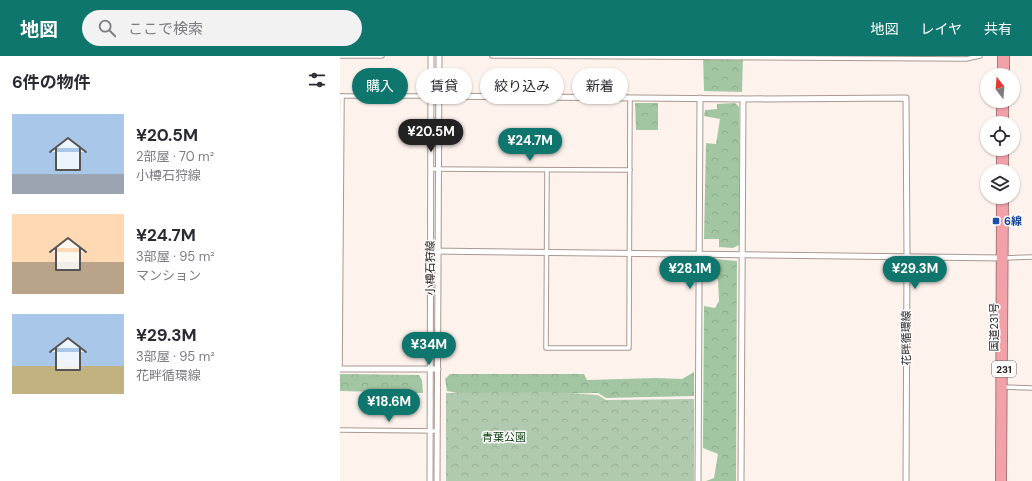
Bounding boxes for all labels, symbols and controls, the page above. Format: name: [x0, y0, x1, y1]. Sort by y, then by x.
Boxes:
search box: [82, 10, 362, 46]
text: 地図: [20, 17, 58, 42]
icon: search: [96, 17, 118, 39]
text: ここで検索: [128, 19, 203, 39]
text: 地図: [870, 20, 898, 38]
text: レイヤ: [920, 20, 962, 38]
text: 共有: [984, 20, 1012, 38]
chip: 購入: [352, 68, 408, 104]
chip: 賃貸: [416, 68, 472, 104]
chip: 絞り込み: [480, 68, 564, 104]
chip: 新着: [572, 68, 628, 104]
north arrow: [980, 68, 1020, 108]
map controls: [980, 68, 1020, 204]
icon: filters: [306, 69, 328, 91]
text: 6件の物件: [12, 71, 91, 93]
button: locate: [980, 116, 1020, 156]
pin: ¥20.5M: [398, 119, 464, 153]
text: ¥20.5M: [407, 123, 455, 140]
text: ¥20.5M: [136, 124, 198, 146]
pin: ¥24.7M: [497, 128, 563, 162]
icon: home: [44, 130, 92, 178]
text: ¥24.7M: [507, 132, 553, 149]
text: 2部屋 · 70 m²: [136, 148, 214, 165]
button: layers: [980, 164, 1020, 204]
text: 小樽石狩線: [136, 167, 201, 184]
place label: 6線: [1004, 214, 1022, 228]
marker: 6線: [991, 216, 1001, 226]
text: ¥24.7M: [136, 224, 196, 246]
icon: home: [44, 230, 92, 278]
street label: 小樽石狩線: [423, 241, 437, 296]
text: 3部屋 · 95 m²: [136, 248, 215, 265]
pin: ¥28.1M: [657, 256, 723, 290]
pin: ¥29.3M: [882, 256, 948, 290]
text: ¥28.1M: [668, 260, 712, 277]
text: ¥29.3M: [892, 260, 938, 277]
text: マンション: [136, 267, 201, 284]
street label: 国道231号: [987, 302, 1001, 352]
street label: 花畔循環線: [899, 311, 913, 366]
text: ¥29.3M: [136, 324, 197, 346]
icon: home: [44, 330, 92, 378]
pin: ¥34M: [405, 332, 453, 366]
text: ¥34M: [411, 336, 447, 353]
text: 3部屋 · 95 m²: [136, 348, 215, 365]
road number: 231: [992, 361, 1016, 377]
text: 花畔循環線: [136, 367, 201, 384]
pin: ¥18.6M: [356, 389, 422, 423]
text: ¥18.6M: [367, 393, 411, 410]
park label: 青葉公園: [482, 430, 526, 444]

